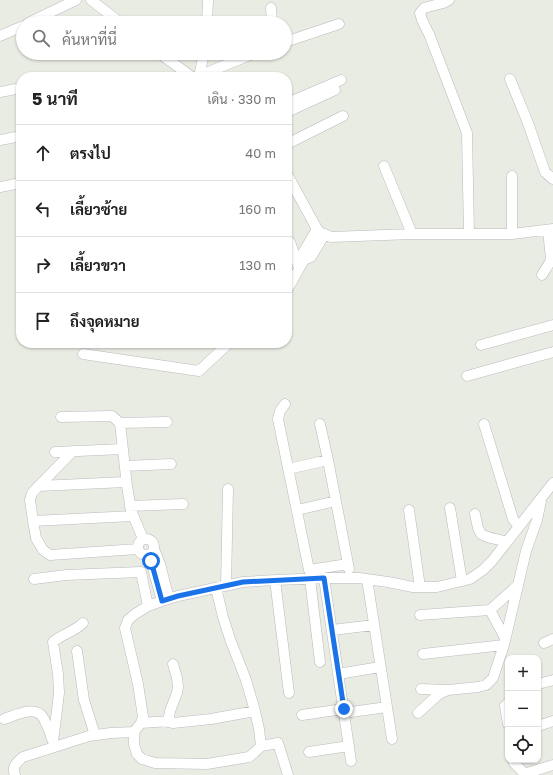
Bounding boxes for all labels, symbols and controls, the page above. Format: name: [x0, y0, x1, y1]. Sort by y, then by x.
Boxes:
search box: [16, 16, 292, 60]
icon: search: [30, 27, 52, 49]
text: ค้นหาที่นี่: [62, 30, 117, 48]
text: 5 นาที: [32, 88, 78, 109]
text: เดิน · 330 m: [208, 91, 276, 107]
icon: ahead: [32, 142, 54, 164]
text: ตรงไป: [70, 144, 111, 162]
text: 40 m: [245, 145, 276, 161]
icon: left: [32, 198, 54, 220]
text: เลี้ยวซ้าย: [70, 200, 127, 218]
text: 160 m: [239, 201, 276, 217]
icon: right: [32, 254, 54, 276]
text: เลี้ยวขวา: [70, 256, 126, 274]
text: 130 m: [239, 257, 276, 273]
icon: arrive: [32, 310, 54, 332]
text: ถึงจุดหมาย: [70, 312, 140, 330]
route start: [142, 552, 160, 570]
map controls: [505, 655, 541, 763]
button: +: [505, 655, 541, 691]
button: −: [505, 691, 541, 727]
route end: [335, 700, 353, 718]
button: locate: [505, 727, 541, 763]

